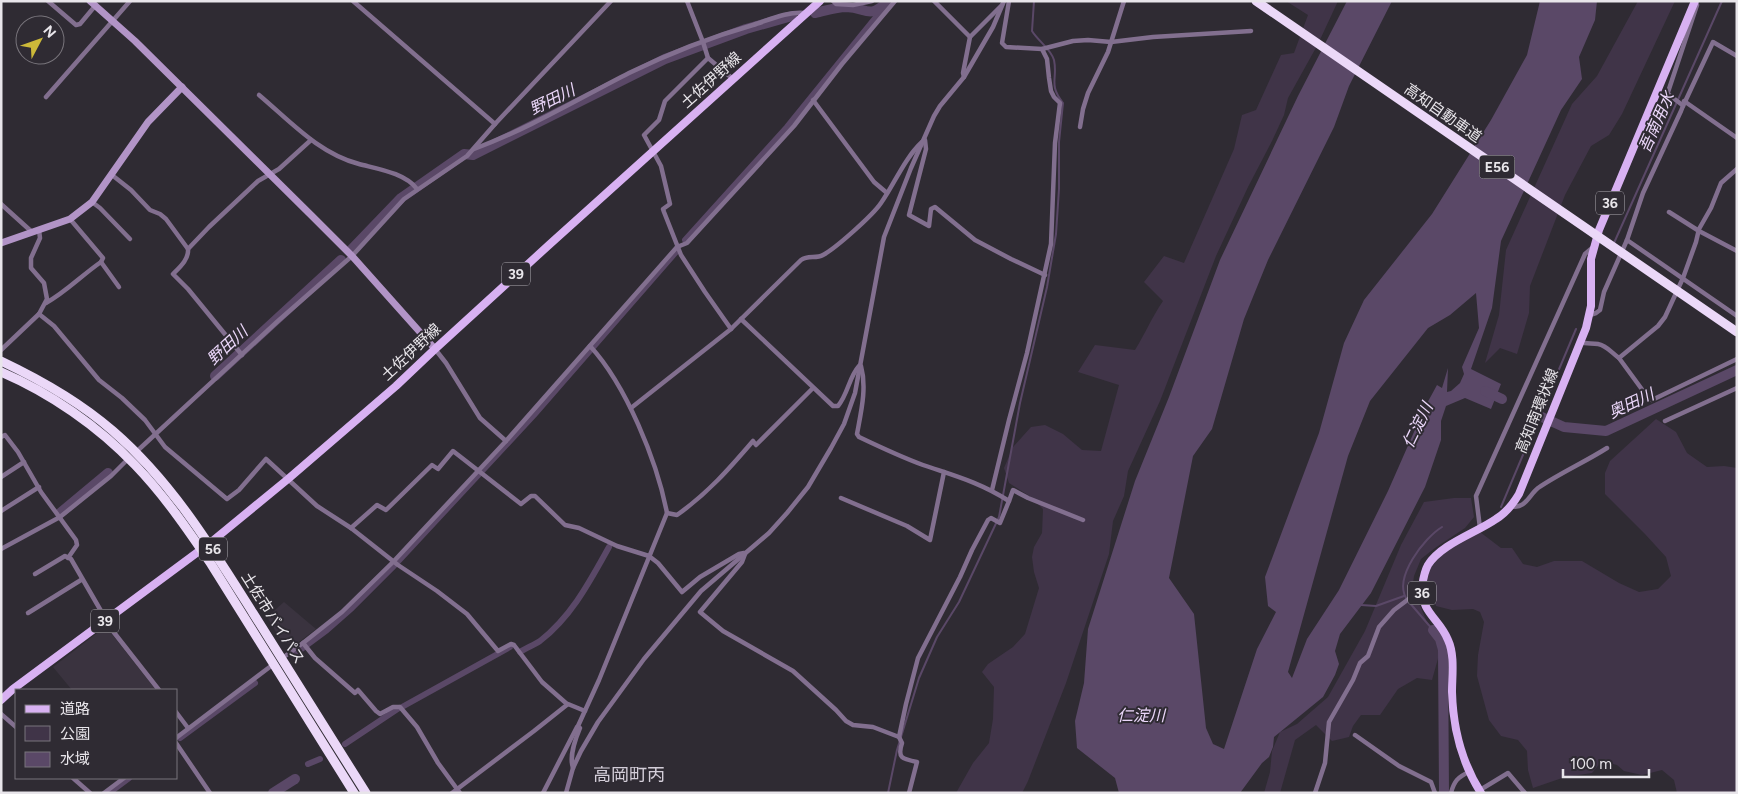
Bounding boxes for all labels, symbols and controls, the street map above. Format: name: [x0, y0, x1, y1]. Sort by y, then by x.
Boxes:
north arrow: [15, 15, 65, 65]
text: N: [39, 22, 59, 41]
street label: 土佐伊野線: [677, 48, 745, 112]
water label: 野田川: [526, 80, 580, 119]
street label: 高知自動車道: [1401, 80, 1485, 146]
water label: 吾南用水: [1635, 87, 1679, 155]
road number: E56: [1480, 156, 1514, 178]
road number: 36: [1596, 192, 1624, 214]
road number: 39: [502, 262, 530, 286]
street label: 土佐伊野線: [377, 320, 445, 384]
water label: 野田川: [203, 321, 253, 369]
street label: 高知南環状線: [1512, 366, 1562, 456]
water label: 奥田川: [1605, 384, 1659, 422]
water label: 仁淀川: [1398, 398, 1437, 451]
road number: 56: [199, 538, 227, 560]
street label: 土佐市バイパス: [238, 569, 308, 667]
road number: 36: [1408, 582, 1436, 604]
road number: 39: [91, 610, 119, 632]
legend: [15, 689, 178, 779]
text: 道路: [60, 700, 90, 718]
water label: 仁淀川: [1117, 706, 1167, 725]
text: 公園: [60, 725, 90, 743]
scale bar: [1563, 746, 1649, 778]
text: 水域: [60, 750, 90, 768]
text: 100 m: [1570, 755, 1612, 773]
district label: 高岡町丙: [593, 764, 665, 786]

